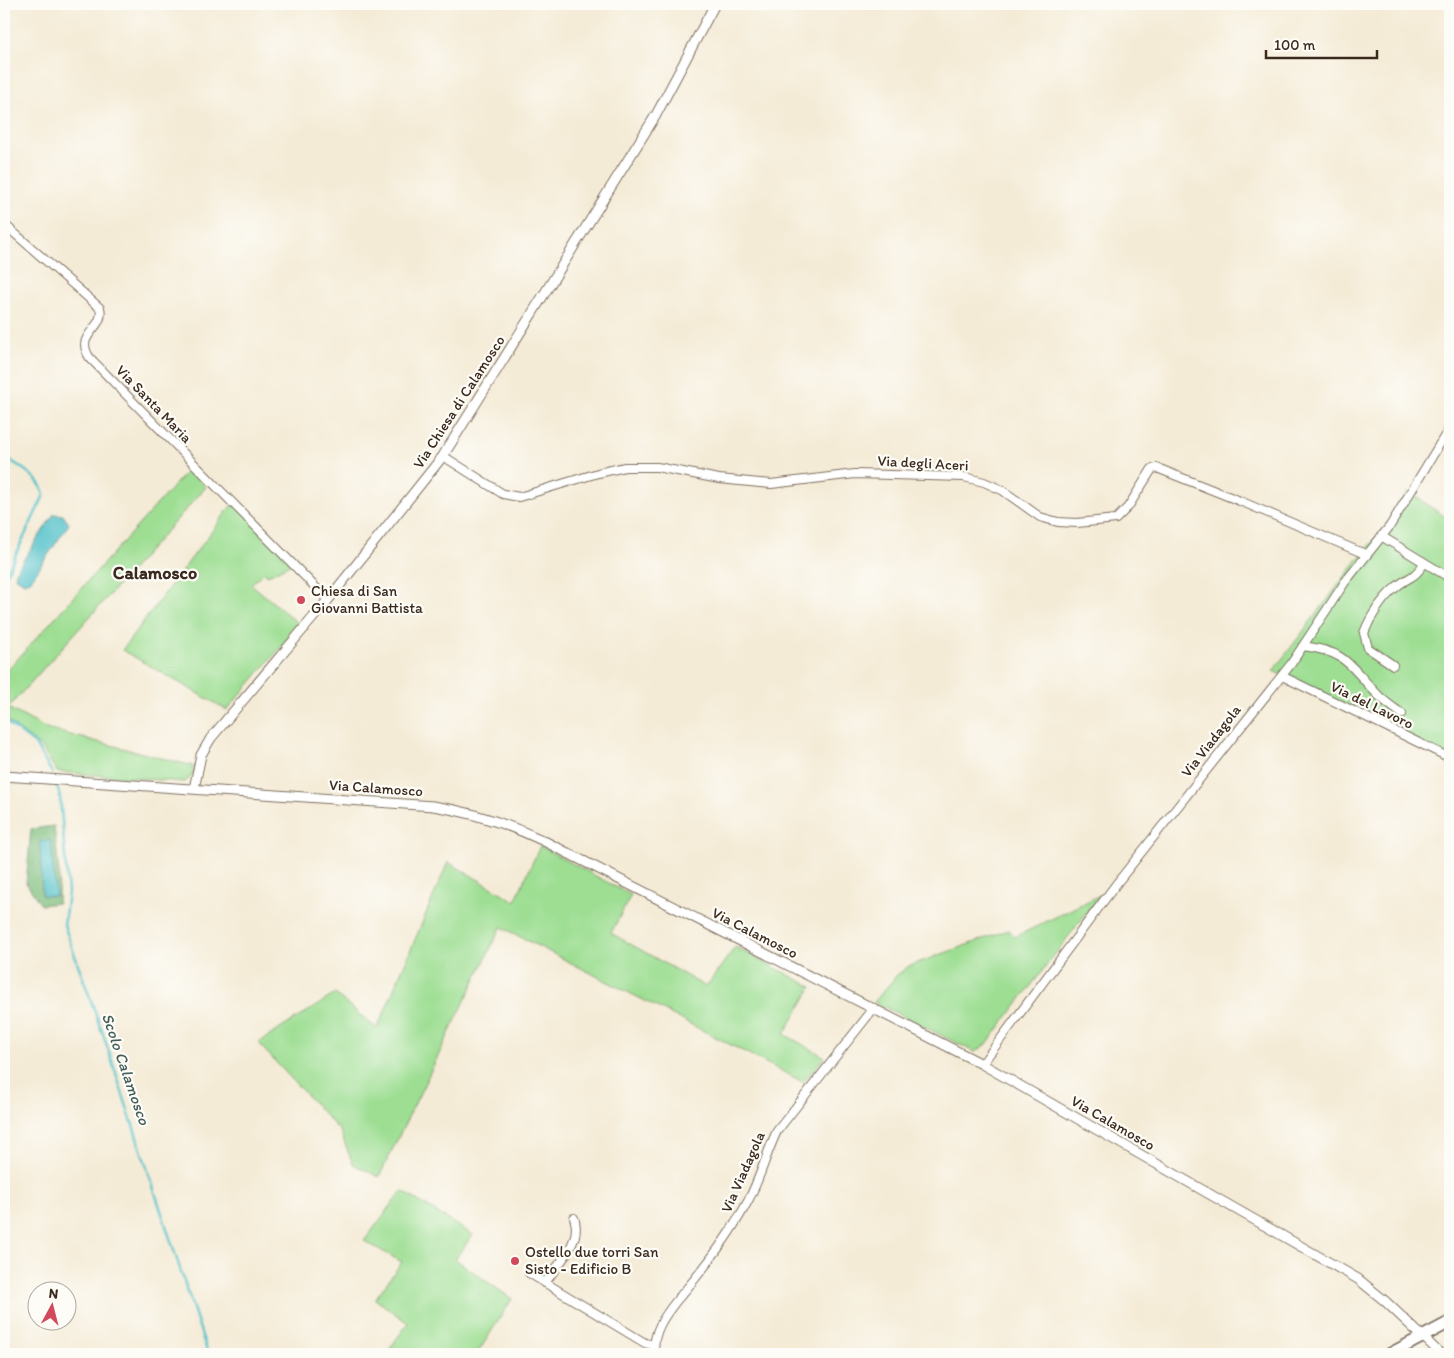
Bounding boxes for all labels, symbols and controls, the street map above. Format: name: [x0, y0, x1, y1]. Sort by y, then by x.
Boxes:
scale bar: [1266, 28, 1378, 60]
text: 100 m: [1274, 36, 1316, 54]
street label: Via Chiesa di Calamosco: [409, 332, 509, 472]
street label: Via Santa Maria: [112, 361, 196, 447]
street label: Via degli Aceri: [877, 452, 969, 474]
district label: Calamosco: [113, 562, 197, 584]
place label: Chiesa di San Giovanni Battista: [311, 582, 423, 617]
marker: Chiesa di San Giovanni Battista: [295, 594, 307, 606]
street label: Via del Lavoro: [1328, 677, 1416, 733]
street label: Via Viadagola: [1177, 701, 1245, 781]
street label: Via Calamosco: [328, 776, 424, 800]
street label: Via Calamosco: [709, 904, 801, 962]
water label: Scolo Calamosco: [98, 1011, 154, 1128]
street label: Via Calamosco: [1068, 1092, 1158, 1154]
street label: Via Viadagola: [717, 1129, 769, 1215]
place label: Ostello due torri San Sisto - Edificio B: [525, 1243, 659, 1278]
marker: Ostello due torri San Sisto - Edificio B: [509, 1255, 521, 1267]
north arrow: [28, 1280, 78, 1330]
text: N: [48, 1285, 59, 1303]

